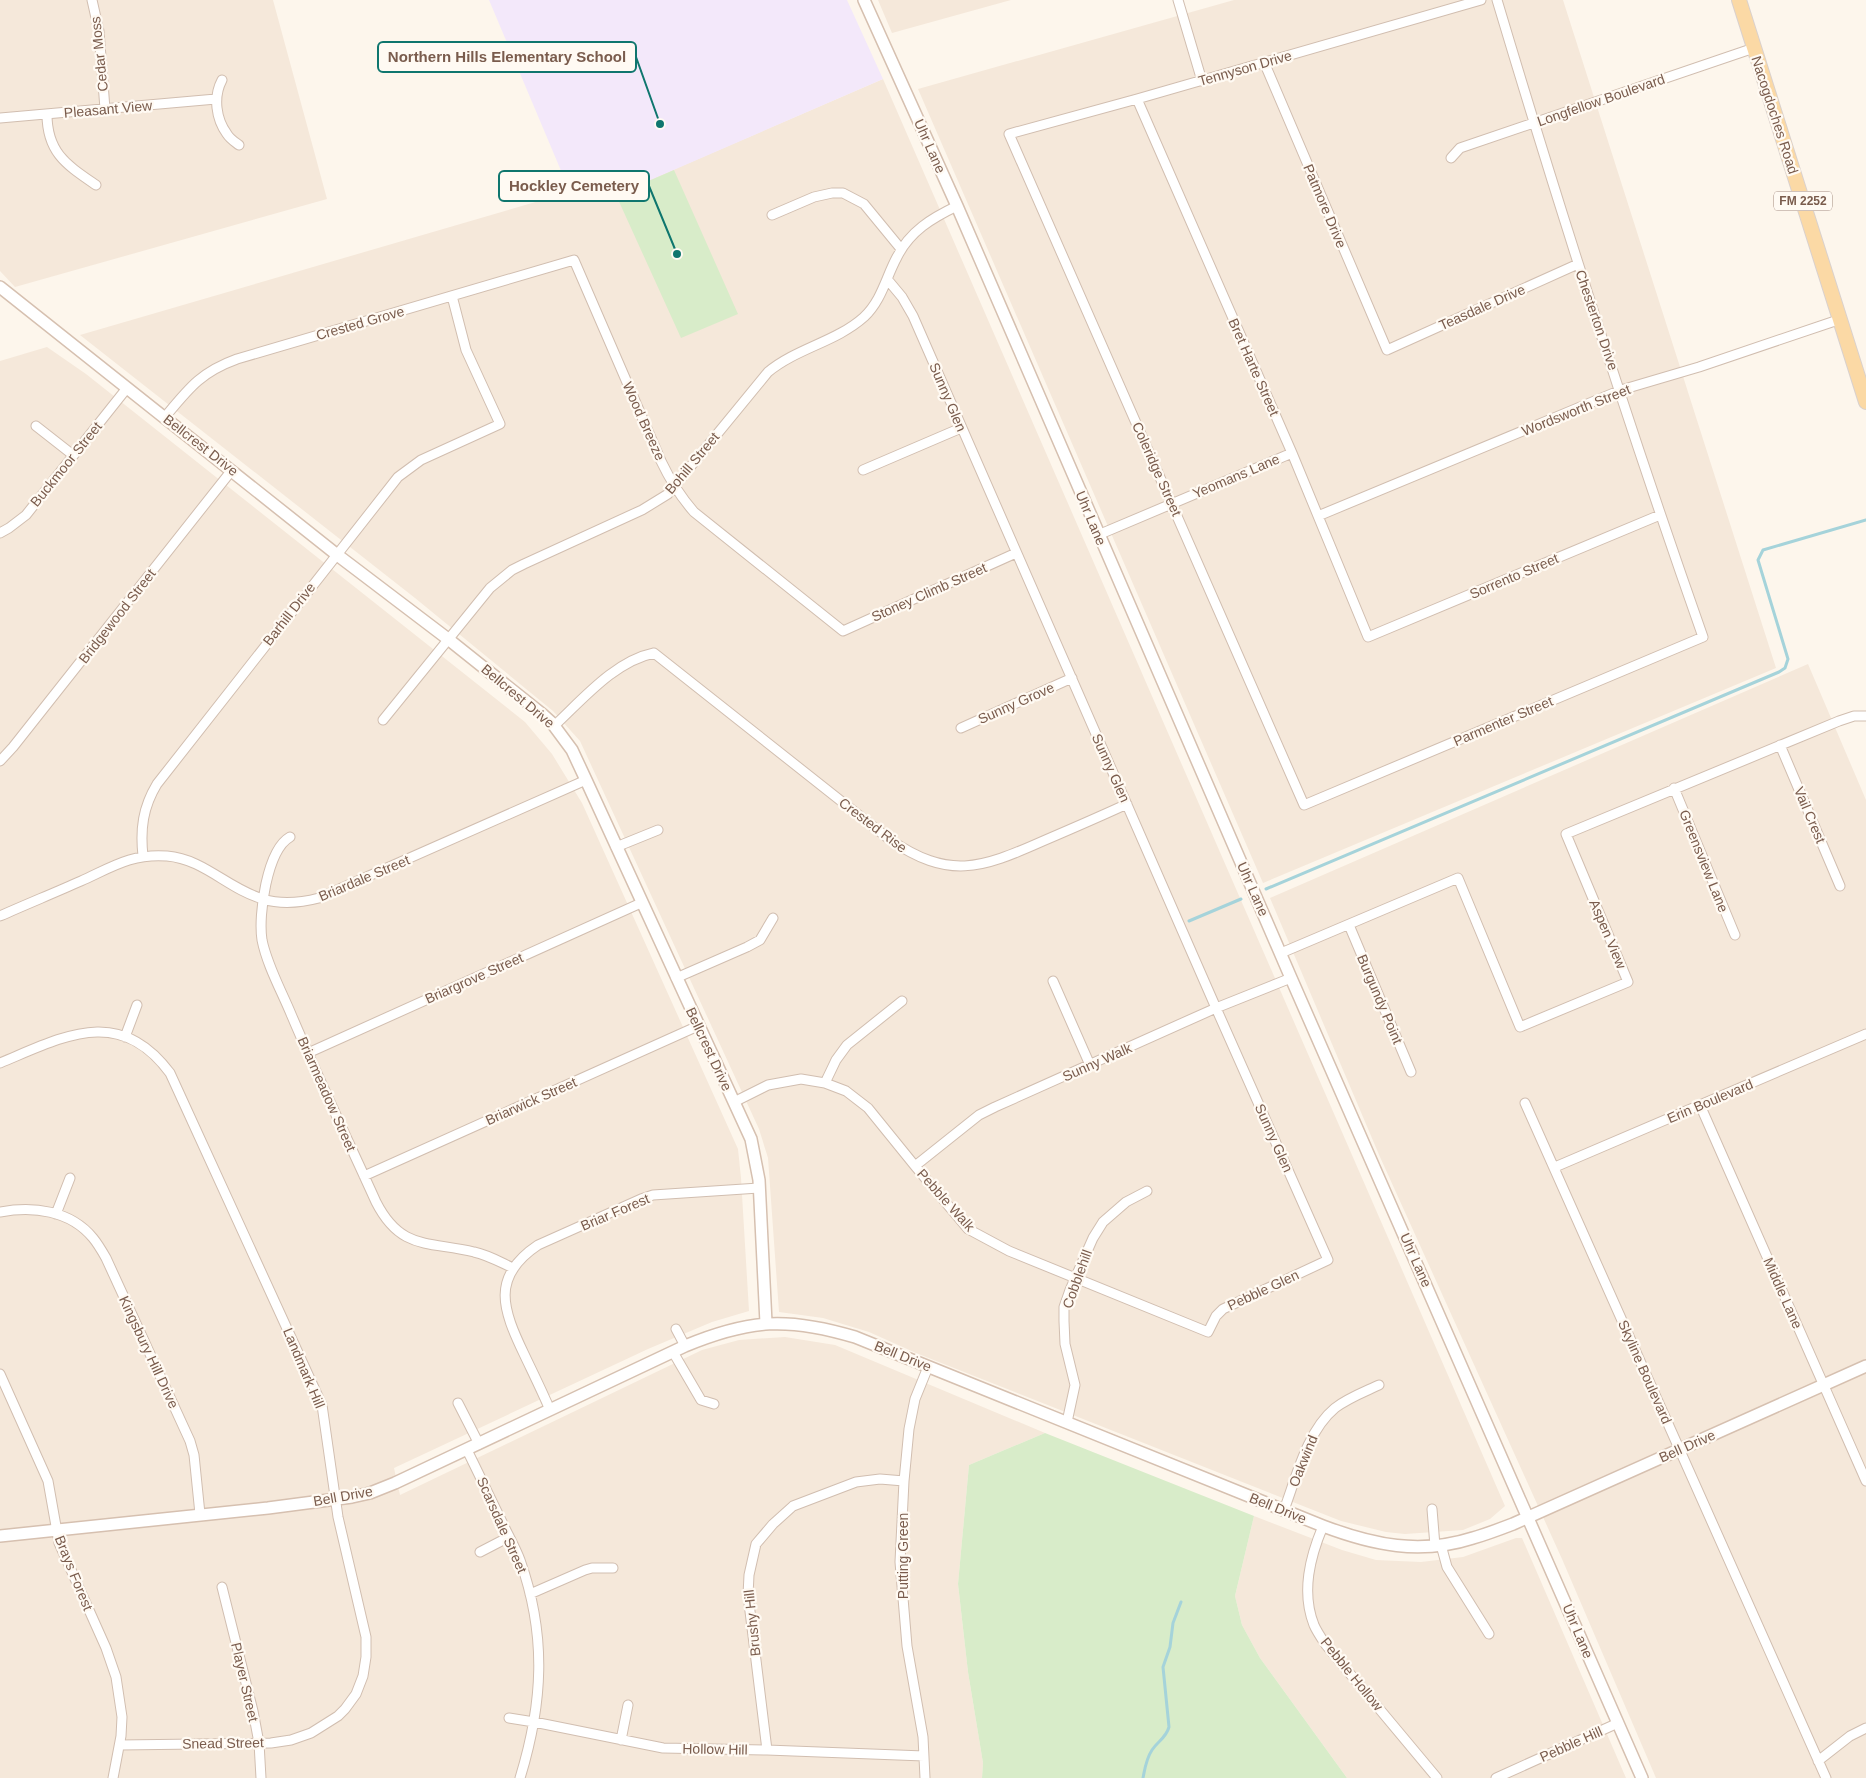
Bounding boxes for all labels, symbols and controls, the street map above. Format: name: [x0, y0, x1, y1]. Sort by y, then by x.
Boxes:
street label: Cedar Moss: [87, 16, 111, 92]
callout: Northern Hills Elementary School: [378, 42, 636, 72]
street label: Tennyson Drive: [1196, 47, 1294, 89]
text: Northern Hills Elementary School: [388, 48, 626, 65]
street label: Nacogdoches Road: [1748, 54, 1802, 176]
street label: Longfellow Boulevard: [1535, 71, 1667, 129]
street label: Pleasant View: [63, 97, 154, 121]
street label: Uhr Lane: [911, 116, 949, 176]
street label: Patmore Drive: [1300, 162, 1350, 251]
callout: Hockley Cemetery: [499, 171, 649, 201]
text: Hockley Cemetery: [509, 177, 640, 194]
road number: FM 2252: [1774, 192, 1832, 210]
street label: Chesterton Drive: [1572, 268, 1622, 372]
street label: Teasdale Drive: [1436, 281, 1528, 333]
street label: Crested Grove: [314, 303, 406, 343]
street label: Bret Harte Street: [1225, 316, 1283, 418]
street label: Sunny Glen: [926, 360, 970, 434]
street label: Wood Breeze: [619, 379, 669, 463]
street label: Wordsworth Street: [1519, 381, 1633, 439]
street label: Bellcrest Drive: [161, 411, 242, 479]
street label: Buckmoor Street: [27, 418, 105, 510]
street label: Coleridge Street: [1129, 420, 1185, 519]
street label: Bohill Street: [662, 429, 722, 497]
street label: Yeomans Lane: [1190, 450, 1282, 502]
street label: Uhr Lane: [1072, 488, 1110, 548]
street label: Sorrento Street: [1467, 550, 1561, 602]
street label: Stoney Climb Street: [869, 559, 989, 625]
street label: Bridgewood Street: [75, 566, 159, 666]
street label: Barhill Drive: [259, 579, 319, 649]
street label: Bellcrest Drive: [478, 661, 558, 731]
street label: Sunny Grove: [975, 679, 1057, 727]
street label: Parmenter Street: [1451, 693, 1555, 749]
street label: Sunny Glen: [1089, 731, 1133, 805]
street label: Vail Crest: [1791, 784, 1829, 846]
street label: Crested Rise: [836, 794, 910, 856]
street label: Greensview Lane: [1676, 807, 1732, 915]
street label: Briardale Street: [316, 852, 412, 904]
street label: Uhr Lane: [1234, 859, 1272, 919]
street label: Aspen View: [1586, 897, 1630, 972]
street label: Briargrove Street: [422, 949, 526, 1007]
street label: Burgundy Point: [1354, 952, 1406, 1046]
street label: Bellcrest Drive: [683, 1005, 735, 1093]
street label: Briarmeadow Street: [295, 1034, 360, 1154]
street label: Sunny Walk: [1060, 1039, 1135, 1084]
street label: Briarwick Street: [483, 1074, 579, 1128]
street label: Erin Boulevard: [1665, 1076, 1755, 1126]
street label: Sunny Glen: [1252, 1101, 1296, 1175]
street label: Pebble Walk: [914, 1166, 979, 1235]
street label: Briar Forest: [578, 1190, 652, 1234]
street label: Uhr Lane: [1397, 1230, 1435, 1290]
street label: Cobblehill: [1059, 1247, 1095, 1311]
street label: Middle Lane: [1760, 1255, 1806, 1331]
street label: Pebble Glen: [1225, 1266, 1301, 1314]
street label: Kingsbury Hill Drive: [116, 1293, 182, 1411]
street label: Skyline Boulevard: [1615, 1318, 1675, 1426]
street label: Landmark Hill: [280, 1325, 328, 1411]
street label: Bell Drive: [872, 1337, 934, 1375]
street label: Bell Drive: [1656, 1426, 1718, 1465]
street label: Oakwind: [1285, 1433, 1321, 1489]
street label: Scarsdale Street: [474, 1474, 530, 1576]
street label: Bell Drive: [312, 1483, 374, 1509]
street label: Bell Drive: [1247, 1489, 1309, 1527]
street label: Putting Green: [895, 1513, 911, 1599]
street label: Brays Forest: [52, 1533, 96, 1613]
street label: Brushy Hill: [741, 1589, 763, 1657]
street label: Uhr Lane: [1559, 1601, 1597, 1661]
street label: Pebble Hollow: [1318, 1634, 1387, 1715]
street label: Player Street: [228, 1641, 262, 1723]
street label: Pebble Hill: [1537, 1723, 1605, 1765]
street label: Snead Street: [182, 1734, 264, 1752]
street label: Hollow Hill: [682, 1740, 748, 1758]

